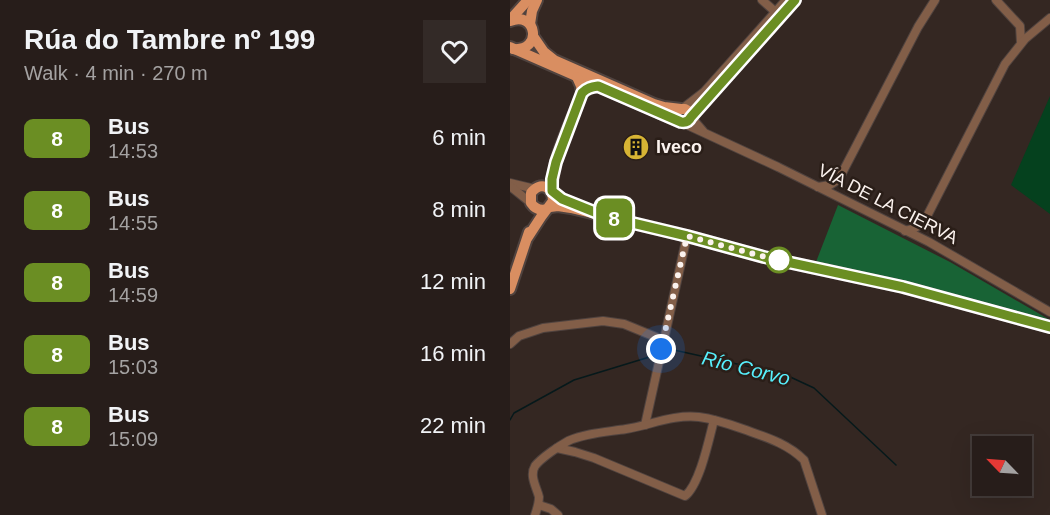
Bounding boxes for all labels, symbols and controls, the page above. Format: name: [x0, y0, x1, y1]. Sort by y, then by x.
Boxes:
button: heart: [423, 20, 486, 83]
text: Rúa do Tambre nº 199: [24, 24, 315, 55]
text: Walk · 4 min · 270 m: [24, 62, 208, 84]
text: Bus: [108, 114, 150, 139]
text: 6 min: [432, 125, 486, 150]
text: 8: [51, 127, 63, 150]
building icon: Iveco: [621, 132, 651, 162]
place label: Iveco: [656, 137, 702, 157]
text: 14:53: [108, 140, 158, 162]
street label: VÍA DE LA CIERVA: [815, 160, 961, 248]
text: Bus: [108, 186, 150, 211]
text: 8 min: [432, 197, 486, 222]
line badge: 8: [594, 198, 634, 238]
text: 8: [51, 199, 63, 222]
text: 8: [608, 207, 620, 230]
text: 14:55: [108, 212, 158, 234]
unlabelled marker: [766, 247, 792, 273]
text: Bus: [108, 258, 150, 283]
text: 12 min: [420, 269, 486, 294]
text: 8: [51, 271, 63, 294]
text: 14:59: [108, 284, 158, 306]
text: Bus: [108, 330, 150, 355]
your location: [646, 334, 676, 364]
text: 16 min: [420, 341, 486, 366]
text: 8: [51, 343, 63, 366]
water label: Río Corvo: [700, 346, 792, 390]
text: 15:03: [108, 356, 158, 378]
text: Bus: [108, 402, 150, 427]
text: 22 min: [420, 413, 486, 438]
text: 8: [51, 415, 63, 438]
text: 15:09: [108, 428, 158, 450]
north arrow: [972, 436, 1032, 496]
map controls: [972, 436, 1032, 496]

